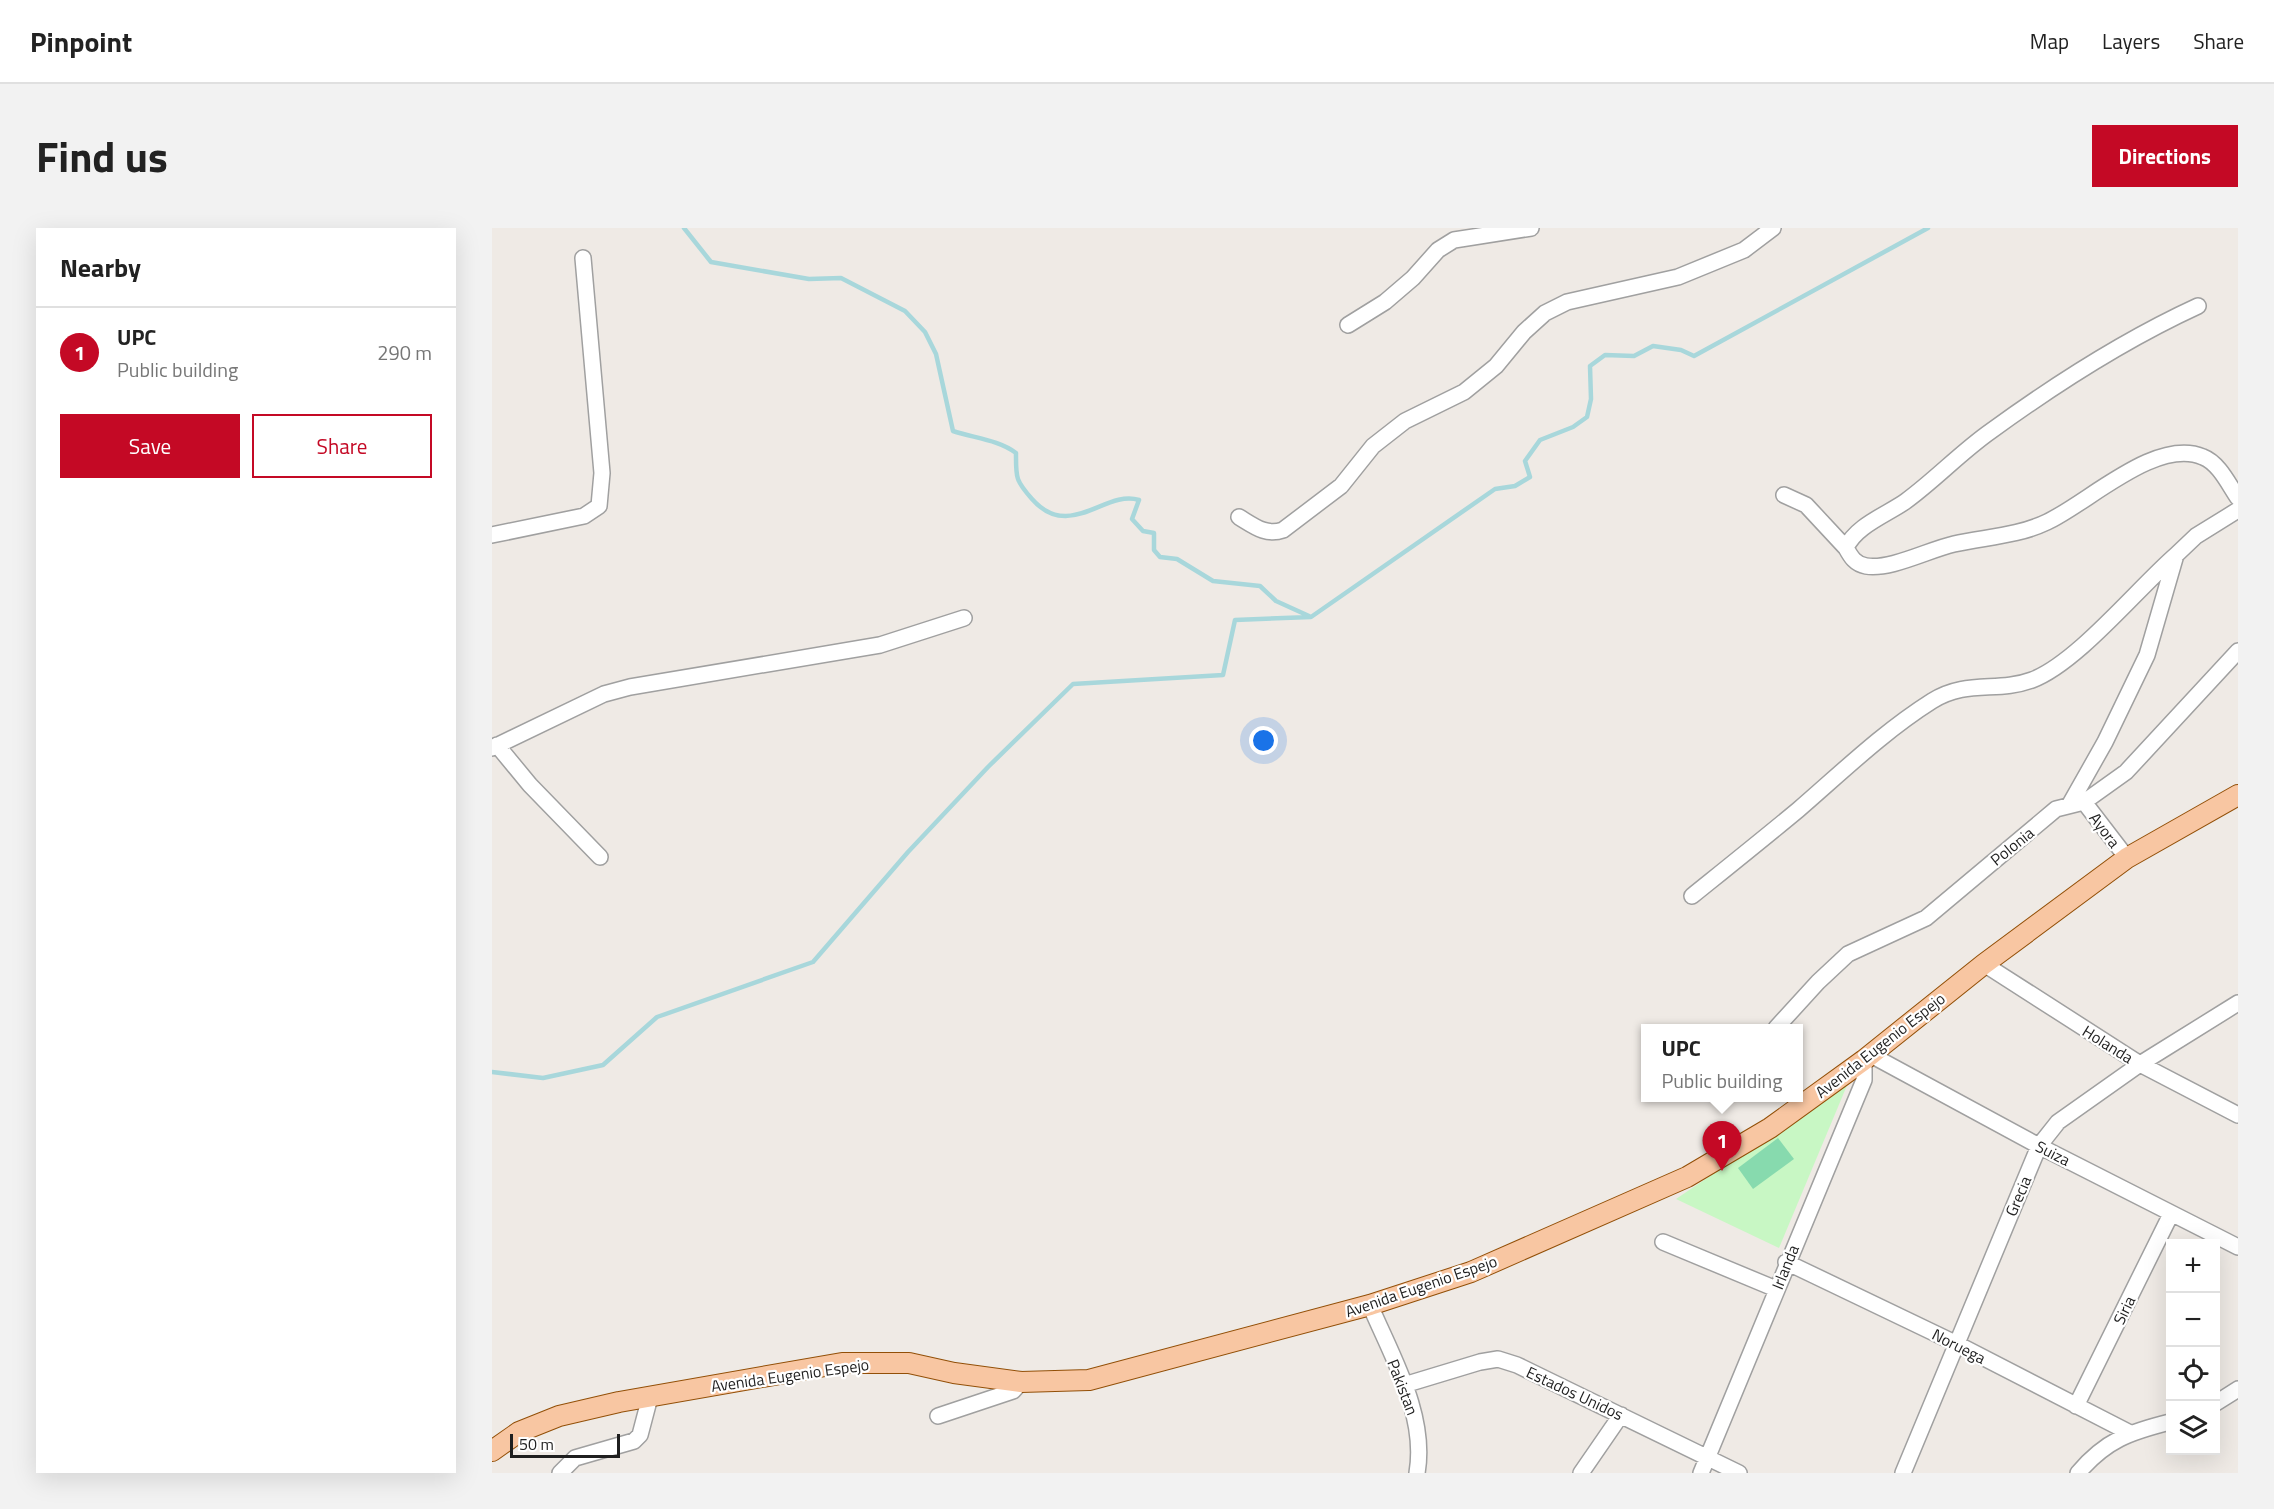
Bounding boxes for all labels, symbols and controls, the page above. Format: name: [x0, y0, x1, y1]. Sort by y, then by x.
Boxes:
text: Pinpoint: [30, 20, 132, 63]
text: Map: [2030, 25, 2069, 57]
text: Layers: [2102, 25, 2160, 57]
text: Share: [2193, 25, 2244, 57]
text: Find us: [36, 124, 168, 188]
button: Directions: [2092, 125, 2238, 187]
text: Nearby: [60, 248, 141, 287]
text: UPC: [117, 320, 156, 354]
text: 1: [74, 337, 85, 368]
text: 290 m: [377, 337, 432, 368]
text: Public building: [117, 354, 238, 385]
button: Save: [60, 414, 240, 478]
button: Share: [252, 414, 432, 478]
your location: [1249, 726, 1278, 755]
street label: Ayora: [2084, 807, 2126, 853]
street label: Polonia: [1985, 821, 2039, 871]
street label: Avenida Eugenio Espejo: [1810, 987, 1950, 1103]
street label: Holanda: [2078, 1019, 2138, 1069]
popup: [1641, 1024, 1803, 1102]
text: UPC: [1661, 1031, 1701, 1065]
text: Public building: [1661, 1065, 1783, 1096]
pin: 1: [1702, 1122, 1742, 1171]
street label: Suiza: [2032, 1134, 2074, 1172]
street label: Grecia: [1999, 1172, 2037, 1220]
map controls: [2166, 1239, 2220, 1455]
button: +: [2166, 1239, 2220, 1293]
street label: Irlanda: [1765, 1241, 1805, 1293]
street label: Avenida Eugenio Espejo: [1342, 1249, 1500, 1323]
street label: Siria: [2107, 1292, 2141, 1328]
button: −: [2166, 1293, 2220, 1347]
street label: Noruega: [1928, 1322, 1990, 1370]
button: locate: [2166, 1347, 2220, 1401]
street label: Avenida Eugenio Espejo: [709, 1352, 871, 1398]
street label: Pakistan: [1381, 1356, 1425, 1418]
street label: Estados Unidos: [1523, 1360, 1627, 1426]
button: layers: [2166, 1401, 2220, 1455]
scale bar: [510, 1431, 620, 1458]
text: 50 m: [519, 1432, 554, 1456]

